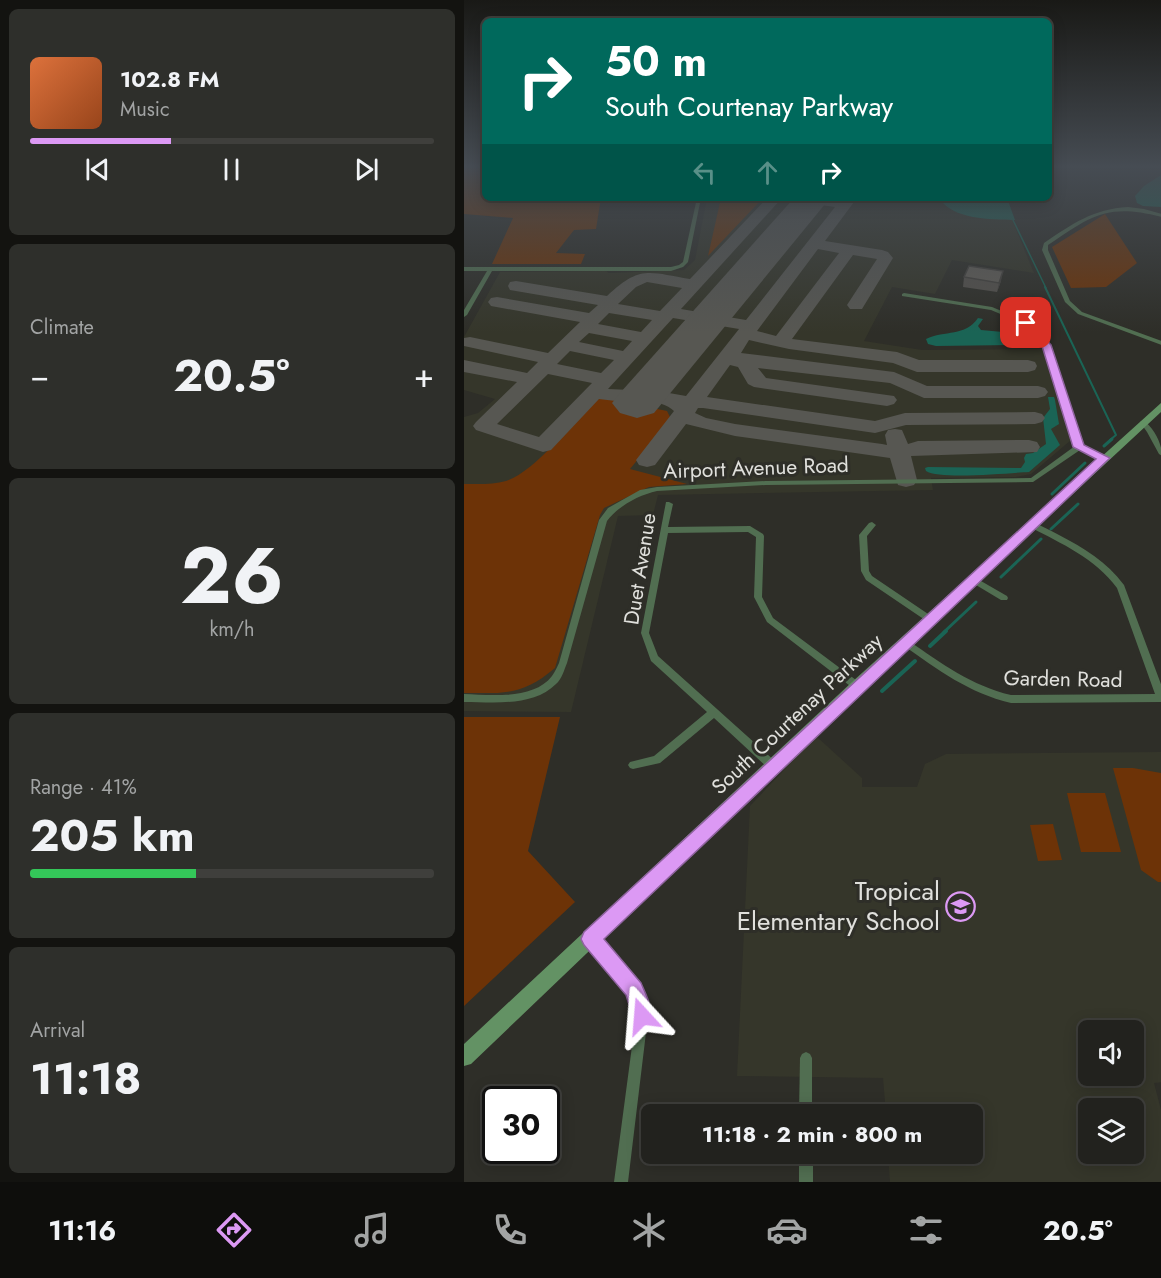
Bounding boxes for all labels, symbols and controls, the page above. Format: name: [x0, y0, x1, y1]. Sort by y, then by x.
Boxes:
text: 50 m: [605, 31, 707, 92]
icon: right: [506, 42, 584, 120]
text: 102.8 FM: [120, 63, 219, 95]
text: South Courtenay Parkway: [605, 87, 893, 126]
text: Music: [120, 95, 170, 124]
icon: previous: [81, 153, 114, 186]
icon: pause: [215, 153, 248, 186]
icon: next: [350, 153, 383, 186]
icon: left: [688, 156, 721, 189]
icon: ahead: [751, 156, 784, 189]
icon: right: [814, 156, 847, 189]
pin: [1000, 297, 1051, 348]
icon: arrive: [1009, 306, 1042, 339]
text: Climate: [30, 313, 94, 342]
text: 20.5°: [173, 343, 290, 408]
text: −: [30, 352, 49, 399]
text: +: [414, 352, 434, 399]
street label: Airport Avenue Road: [663, 450, 849, 486]
street label: Duet Avenue: [616, 511, 664, 627]
text: 26: [180, 520, 284, 632]
text: km/h: [209, 615, 255, 644]
street label: South Courtenay Parkway: [705, 626, 890, 801]
street label: Garden Road: [1003, 663, 1123, 695]
text: Range · 41%: [30, 773, 137, 802]
text: 205 km: [30, 803, 195, 868]
place label: Tropical Elementary School: [737, 872, 940, 940]
school or university icon: Tropical Elementary School: [945, 890, 977, 922]
position arrow: [610, 984, 674, 1048]
text: Arrival: [30, 1016, 85, 1045]
map controls: [1078, 1020, 1144, 1164]
button: sound: [1078, 1020, 1144, 1086]
text: 11:18: [30, 1046, 141, 1111]
speed limit sign: 30: [482, 1086, 560, 1164]
button: layers: [1078, 1098, 1144, 1164]
text: 11:18 · 2 min · 800 m: [702, 1118, 922, 1150]
icon: directions: [213, 1209, 255, 1251]
icon: music: [351, 1209, 393, 1251]
icon: phone: [489, 1209, 531, 1251]
icon: climate: [628, 1209, 670, 1251]
icon: car: [766, 1209, 808, 1251]
icon: filters: [905, 1209, 947, 1251]
text: 11:16: [48, 1211, 116, 1250]
text: 20.5°: [1043, 1211, 1113, 1250]

